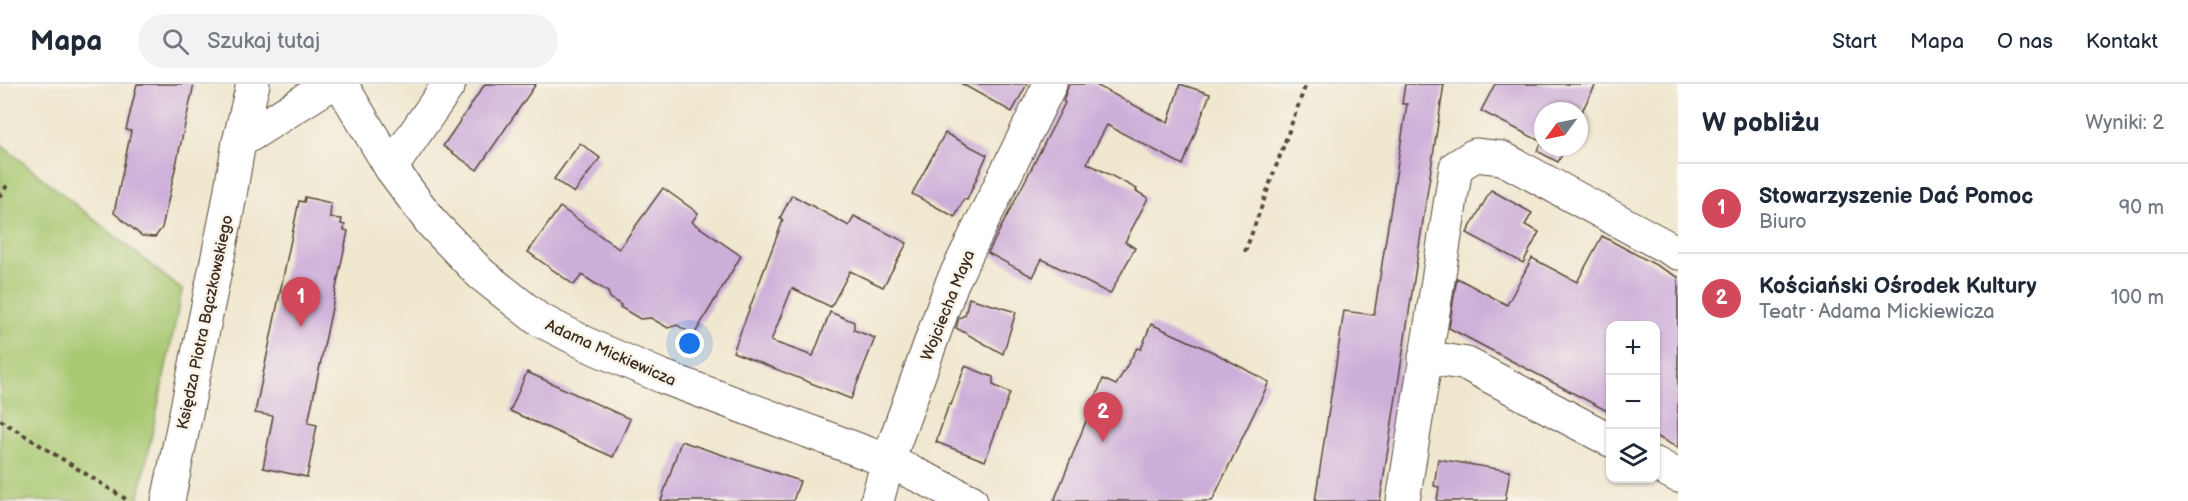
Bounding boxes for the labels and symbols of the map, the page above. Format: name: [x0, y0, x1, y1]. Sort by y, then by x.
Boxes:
north arrow: [1534, 102, 1588, 156]
street label: Księdza Piotra Bączkowskiego: [173, 213, 238, 431]
street label: Wojciecha Maya: [918, 248, 979, 364]
pin: 1: [282, 278, 320, 327]
street label: Adama Mickiewicza: [542, 316, 679, 391]
your location: [675, 329, 704, 358]
pin: 2: [1084, 392, 1122, 442]

